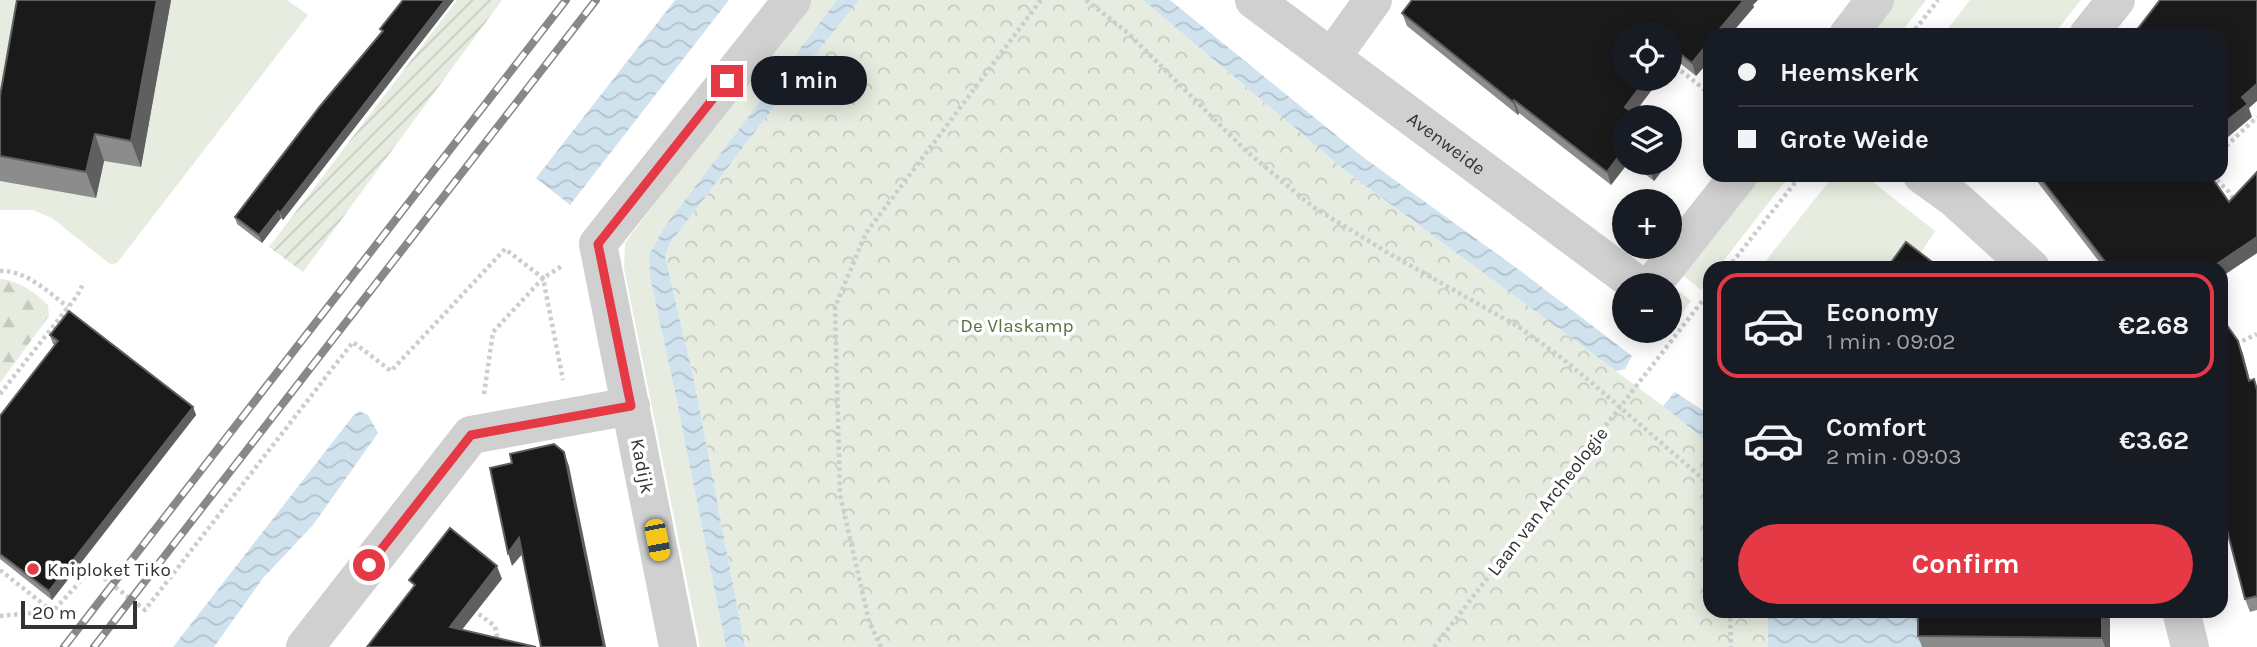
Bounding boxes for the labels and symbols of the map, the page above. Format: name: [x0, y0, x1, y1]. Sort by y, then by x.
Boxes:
callout: 1 min: [752, 56, 867, 106]
route end: [711, 65, 743, 97]
street label: Avenweide: [1403, 108, 1489, 180]
park label: De Vlaskamp: [960, 315, 1074, 337]
street label: Laan van Archeologie: [1483, 423, 1613, 580]
street label: Kadijk: [626, 437, 658, 496]
car: [643, 517, 672, 563]
route start: [353, 549, 385, 581]
place label: Kniploket Tiko: [47, 559, 171, 581]
marker: Kniploket Tiko: [25, 561, 41, 577]
scale bar: [21, 598, 136, 630]

